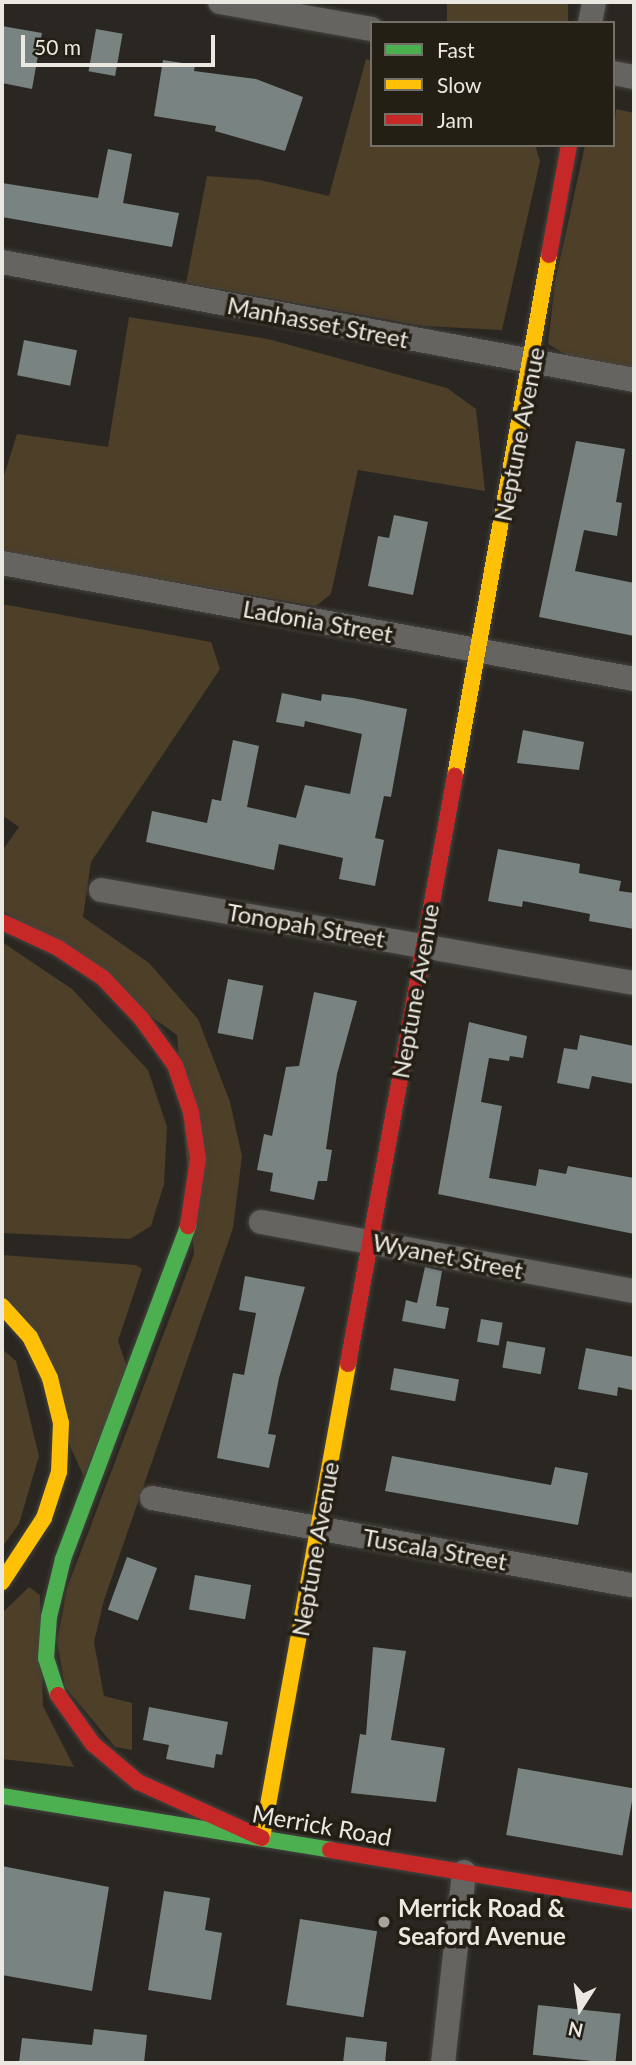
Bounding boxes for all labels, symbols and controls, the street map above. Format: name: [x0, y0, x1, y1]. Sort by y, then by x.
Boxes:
scale bar: [24, 21, 219, 65]
legend: [370, 21, 615, 147]
text: 50 m: [34, 34, 81, 59]
text: Fast: [437, 37, 474, 62]
text: Slow: [437, 72, 481, 97]
text: Jam: [437, 107, 473, 132]
street label: Manhasset Street: [225, 290, 411, 354]
street label: Neptune Avenue: [488, 344, 550, 524]
street label: Ladonia Street: [241, 594, 395, 648]
street label: Tonopah Street: [225, 897, 387, 953]
street label: Neptune Avenue: [385, 901, 445, 1081]
street label: Wyanet Street: [370, 1227, 526, 1285]
street label: Neptune Avenue: [285, 1459, 345, 1639]
street label: Tuscala Street: [361, 1522, 509, 1576]
street label: Merrick Road: [250, 1799, 394, 1851]
place label: Merrick Road & Seaford Avenue: [398, 1894, 567, 1950]
marker: Merrick Road & Seaford Avenue: [376, 1914, 392, 1930]
north arrow: [545, 1974, 615, 2044]
text: N: [566, 2017, 585, 2043]

